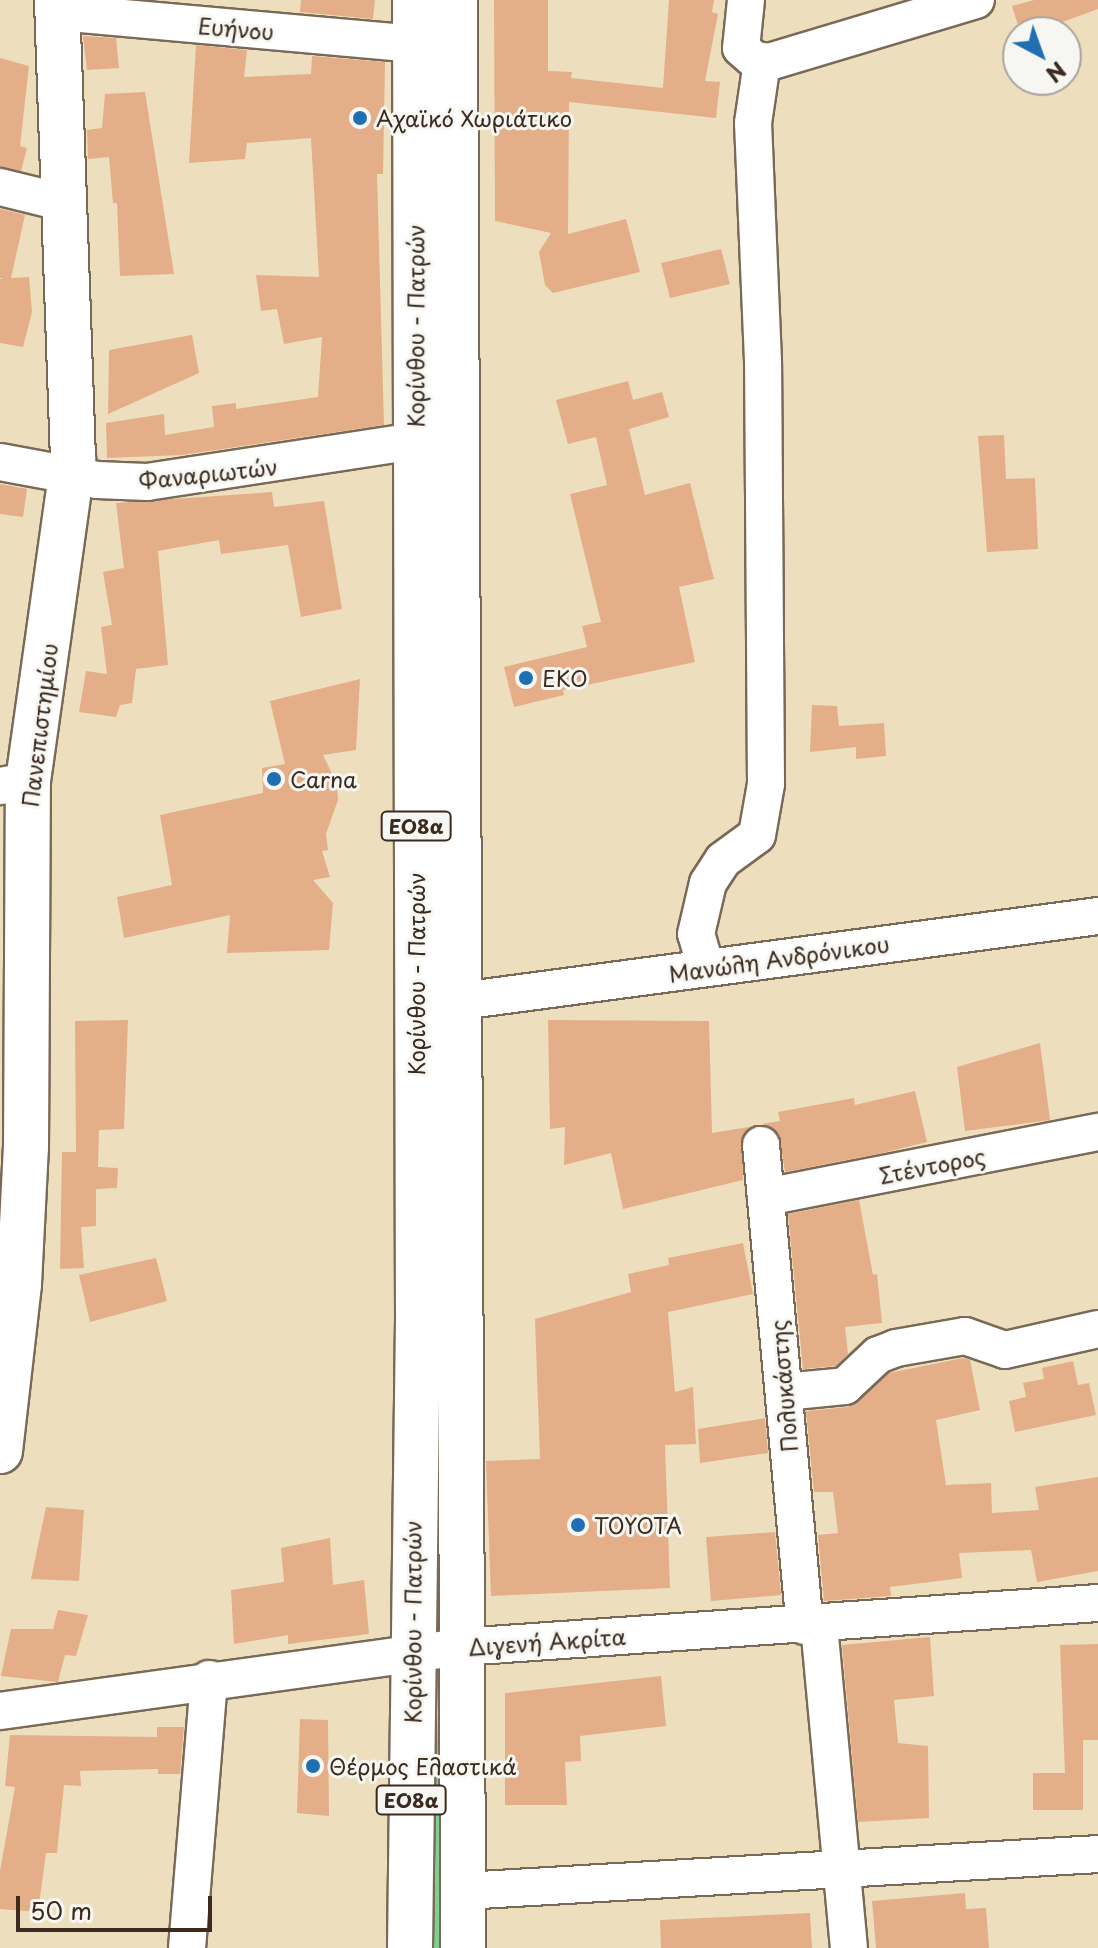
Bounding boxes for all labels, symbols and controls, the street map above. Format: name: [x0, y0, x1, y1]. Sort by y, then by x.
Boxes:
street label: Ευήνου: [197, 12, 275, 44]
north arrow: [1002, 16, 1082, 96]
text: N: [1039, 55, 1074, 91]
place label: Αχαϊκό Χωριάτικο: [376, 105, 572, 131]
marker: Αχαϊκό Χωριάτικο: [351, 109, 369, 127]
street label: Κορίνθου - Πατρών: [402, 224, 428, 428]
street label: Φαναριωτών: [137, 453, 279, 493]
street label: Πανεπιστημίου: [16, 642, 62, 808]
place label: EKO: [542, 665, 588, 691]
marker: EKO: [517, 669, 535, 687]
place label: Carna: [290, 766, 357, 792]
marker: Carna: [265, 770, 283, 788]
road number: ΕΟ8α: [380, 810, 452, 842]
street label: Κορίνθου - Πατρών: [403, 872, 429, 1076]
street label: Μανώλη Ανδρόνικου: [667, 929, 891, 987]
street label: Στέντορος: [877, 1142, 987, 1188]
street label: Πολυκάστης: [764, 1319, 802, 1453]
place label: TOYOTA: [594, 1512, 682, 1538]
marker: TOYOTA: [569, 1516, 587, 1534]
street label: Κορίνθου - Πατρών: [399, 1520, 425, 1724]
street label: Διγενή Ακρίτα: [467, 1622, 627, 1660]
place label: Θέρμος Ελαστικά: [329, 1753, 517, 1779]
marker: Θέρμος Ελαστικά: [304, 1757, 322, 1775]
road number: ΕΟ8α: [375, 1784, 447, 1816]
scale bar: [20, 1880, 216, 1930]
text: 50 m: [30, 1892, 92, 1928]

